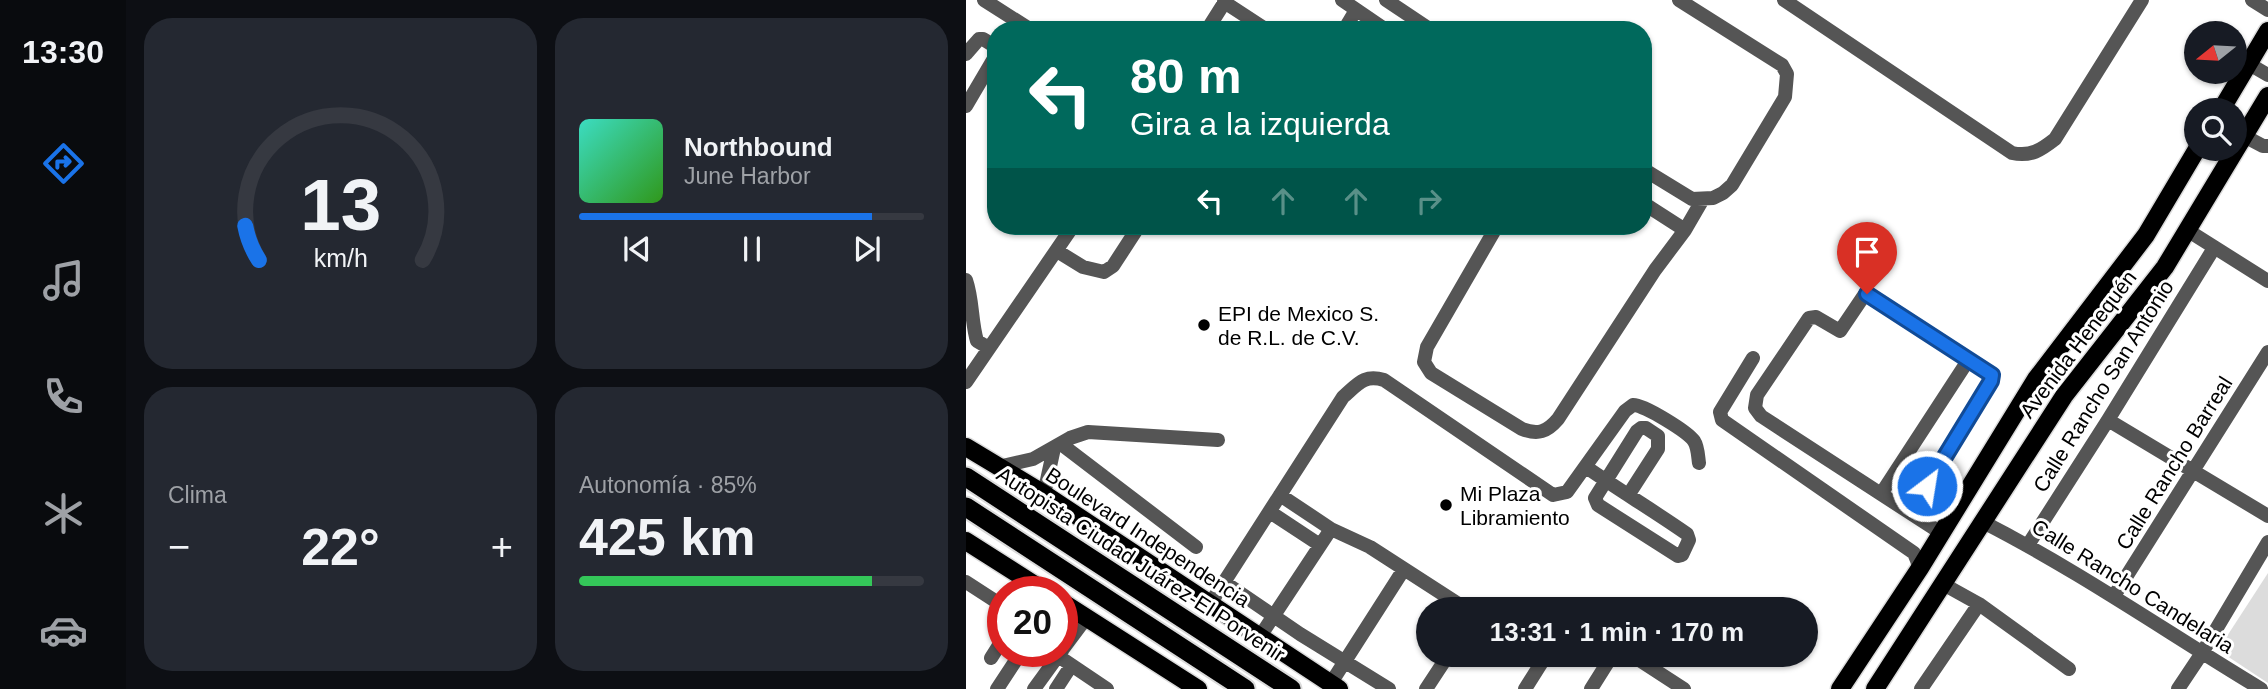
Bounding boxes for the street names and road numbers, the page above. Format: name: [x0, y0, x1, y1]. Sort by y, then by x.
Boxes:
street label: Avenida Henequén: [2015, 266, 2141, 422]
street label: Calle Rancho San Antonio: [2028, 276, 2178, 496]
street label: Calle Rancho Barreal: [2111, 372, 2237, 554]
street label: Autopista Ciudad Juárez-El Porvenir: [993, 462, 1289, 666]
street label: Boulevard Independencia: [1042, 462, 1254, 612]
street label: Calle Rancho Candelaria: [2028, 514, 2238, 658]

